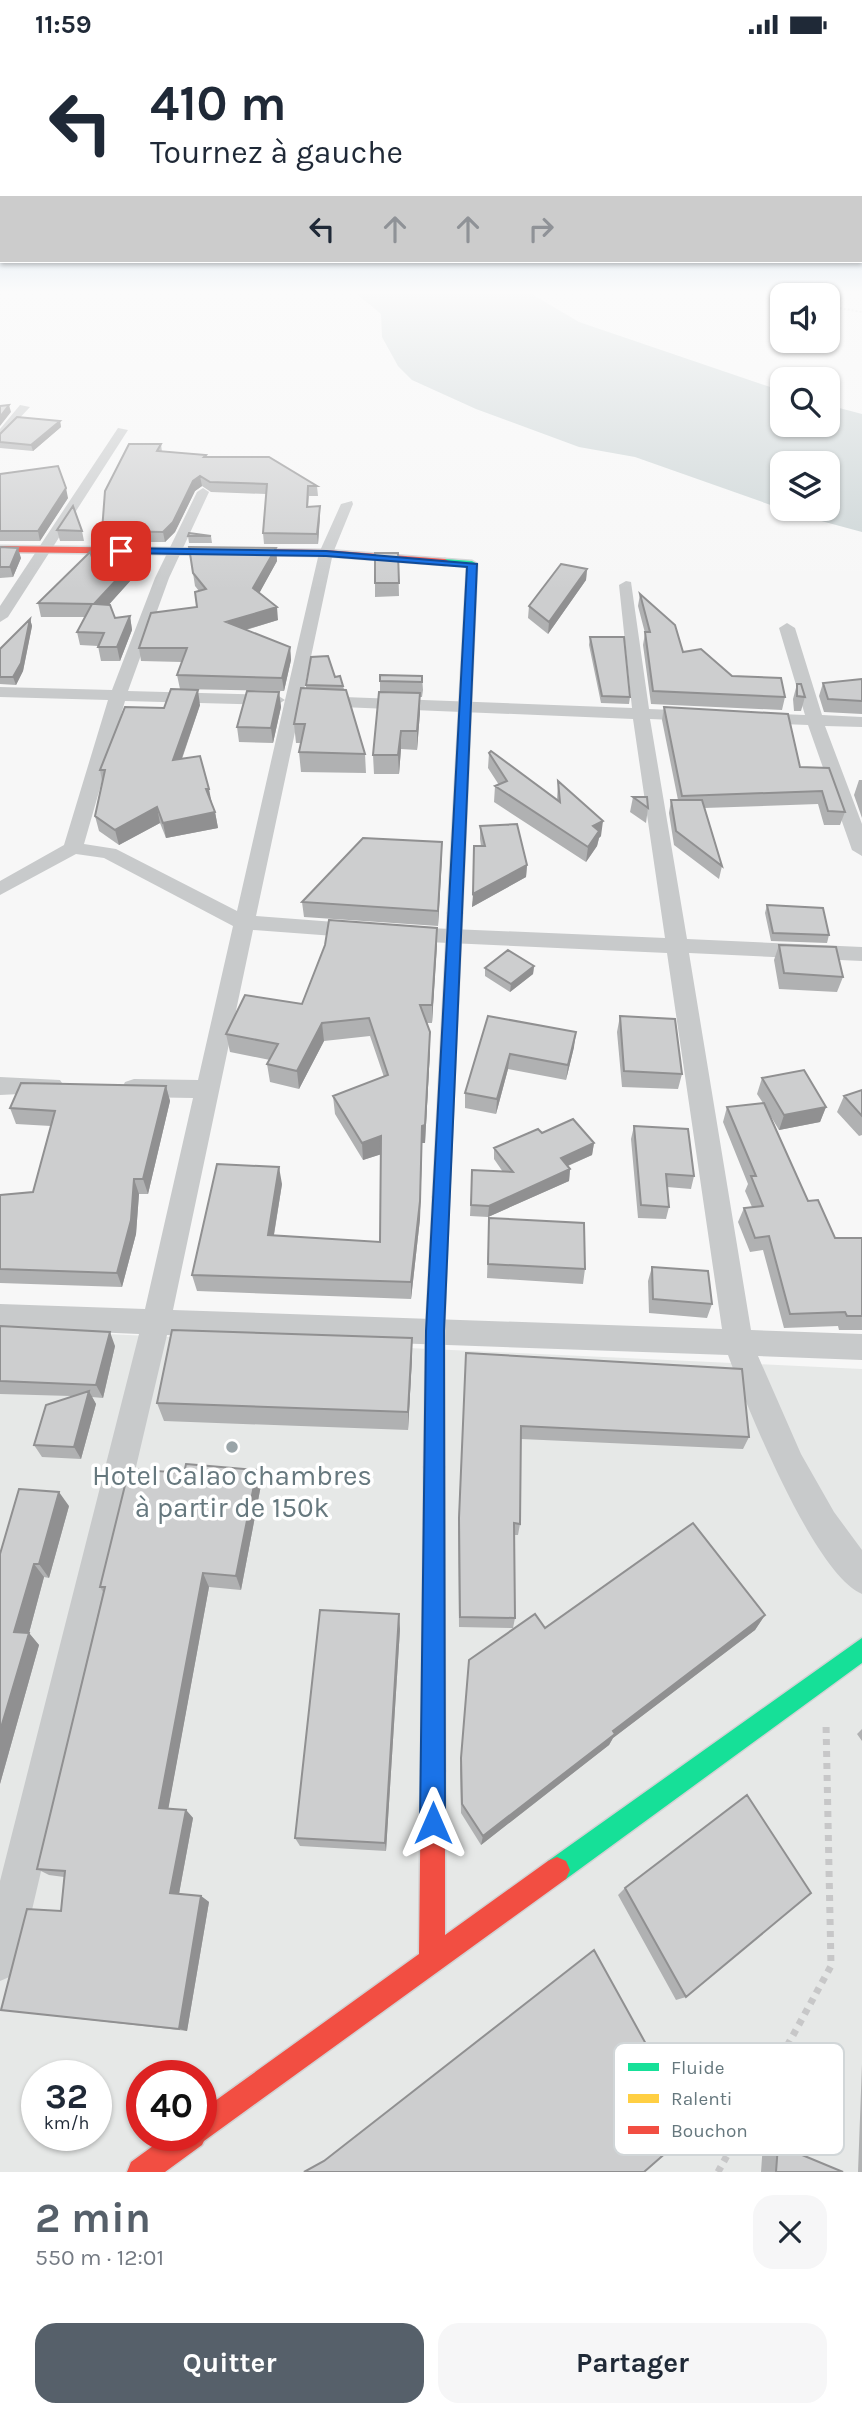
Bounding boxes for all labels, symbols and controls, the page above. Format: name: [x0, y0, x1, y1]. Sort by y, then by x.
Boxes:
text: 11:59: [35, 9, 92, 40]
text: 410 m: [150, 75, 287, 132]
icon: left: [35, 77, 126, 168]
text: Tournez à gauche: [150, 134, 403, 171]
icon: left: [303, 210, 341, 248]
icon: ahead: [376, 210, 414, 248]
icon: ahead: [449, 210, 487, 248]
icon: right: [522, 210, 560, 248]
map controls: [770, 283, 840, 521]
button: sound: [770, 283, 840, 353]
button: search: [770, 367, 840, 437]
button: layers: [770, 451, 840, 521]
pin: [91, 521, 151, 581]
icon: arrive: [102, 532, 140, 570]
marker: Hotel Calao chambres à partir de 150k: [224, 1439, 240, 1455]
place label: Hotel Calao chambres à partir de 150k: [92, 1459, 372, 1524]
position arrow: [396, 1786, 470, 1860]
legend: [614, 2043, 844, 2155]
text: Fluide: [671, 2057, 724, 2079]
speed limit sign: 40: [126, 2060, 217, 2151]
text: 32: [45, 2076, 88, 2117]
text: Ralenti: [671, 2088, 732, 2110]
text: km/h: [44, 2112, 89, 2134]
text: Bouchon: [671, 2120, 748, 2142]
text: 2 min: [35, 2193, 151, 2243]
button: close: [753, 2195, 827, 2269]
text: 550 m · 12:01: [35, 2244, 164, 2271]
button: Quitter: [35, 2323, 424, 2403]
button: Partager: [438, 2323, 827, 2403]

